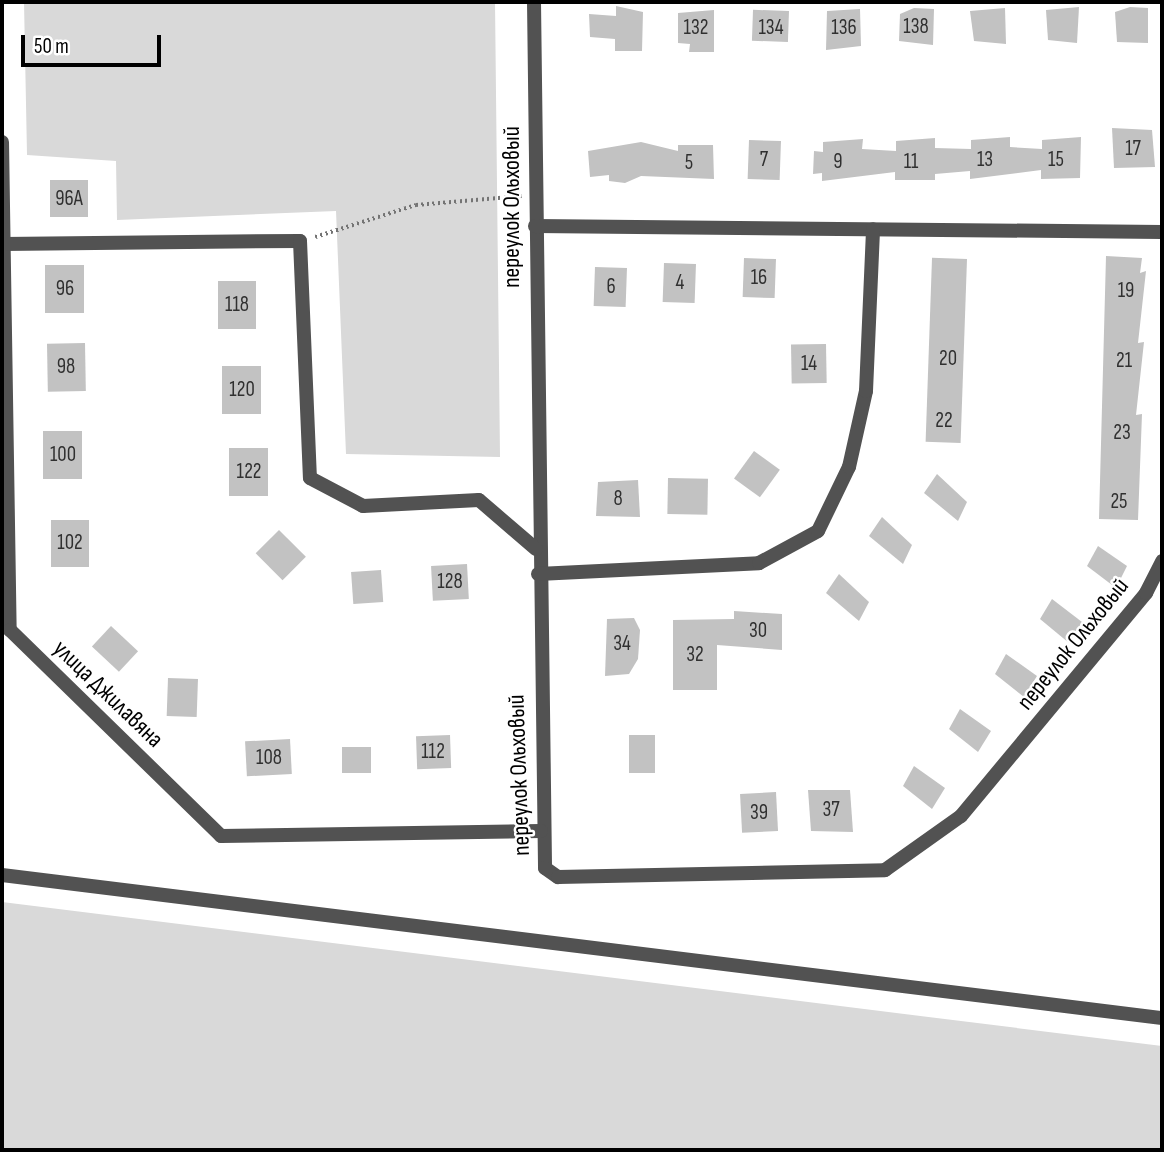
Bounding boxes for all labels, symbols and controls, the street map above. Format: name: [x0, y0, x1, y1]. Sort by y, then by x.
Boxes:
house number: 138: [903, 14, 929, 40]
house number: 132: [684, 15, 708, 41]
house number: 134: [759, 15, 783, 41]
house number: 136: [831, 15, 857, 41]
scale bar: [24, 21, 164, 65]
text: 50 m: [34, 34, 69, 59]
street label: переулок Ольховый: [498, 126, 526, 288]
house number: 17: [1125, 136, 1141, 162]
house number: 7: [760, 147, 768, 173]
house number: 13: [977, 147, 993, 173]
house number: 15: [1048, 147, 1064, 173]
house number: 9: [833, 149, 843, 175]
house number: 11: [904, 149, 918, 175]
house number: 5: [685, 150, 693, 176]
house number: 96А: [55, 186, 83, 212]
house number: 16: [751, 265, 767, 291]
house number: 4: [676, 270, 684, 296]
house number: 6: [606, 274, 616, 300]
house number: 96: [56, 276, 74, 302]
house number: 19: [1118, 278, 1134, 304]
house number: 118: [225, 292, 249, 318]
house number: 20: [939, 346, 957, 372]
house number: 21: [1116, 348, 1132, 374]
house number: 14: [801, 351, 817, 377]
house number: 98: [57, 354, 75, 380]
house number: 120: [229, 377, 255, 403]
house number: 22: [935, 408, 953, 434]
house number: 23: [1113, 420, 1131, 446]
house number: 100: [50, 442, 76, 468]
house number: 122: [237, 459, 261, 485]
house number: 8: [613, 486, 623, 512]
house number: 25: [1110, 489, 1128, 515]
house number: 102: [57, 530, 83, 556]
house number: 128: [437, 569, 463, 595]
street label: переулок Ольховый: [1011, 572, 1135, 716]
house number: 30: [749, 618, 767, 644]
house number: 34: [613, 631, 631, 657]
street label: улица Джилавяна: [47, 634, 169, 754]
house number: 32: [686, 642, 704, 668]
street label: переулок Ольховый: [502, 694, 536, 856]
house number: 112: [421, 739, 445, 765]
house number: 108: [256, 745, 282, 771]
house number: 37: [822, 797, 840, 823]
house number: 39: [750, 800, 768, 826]

